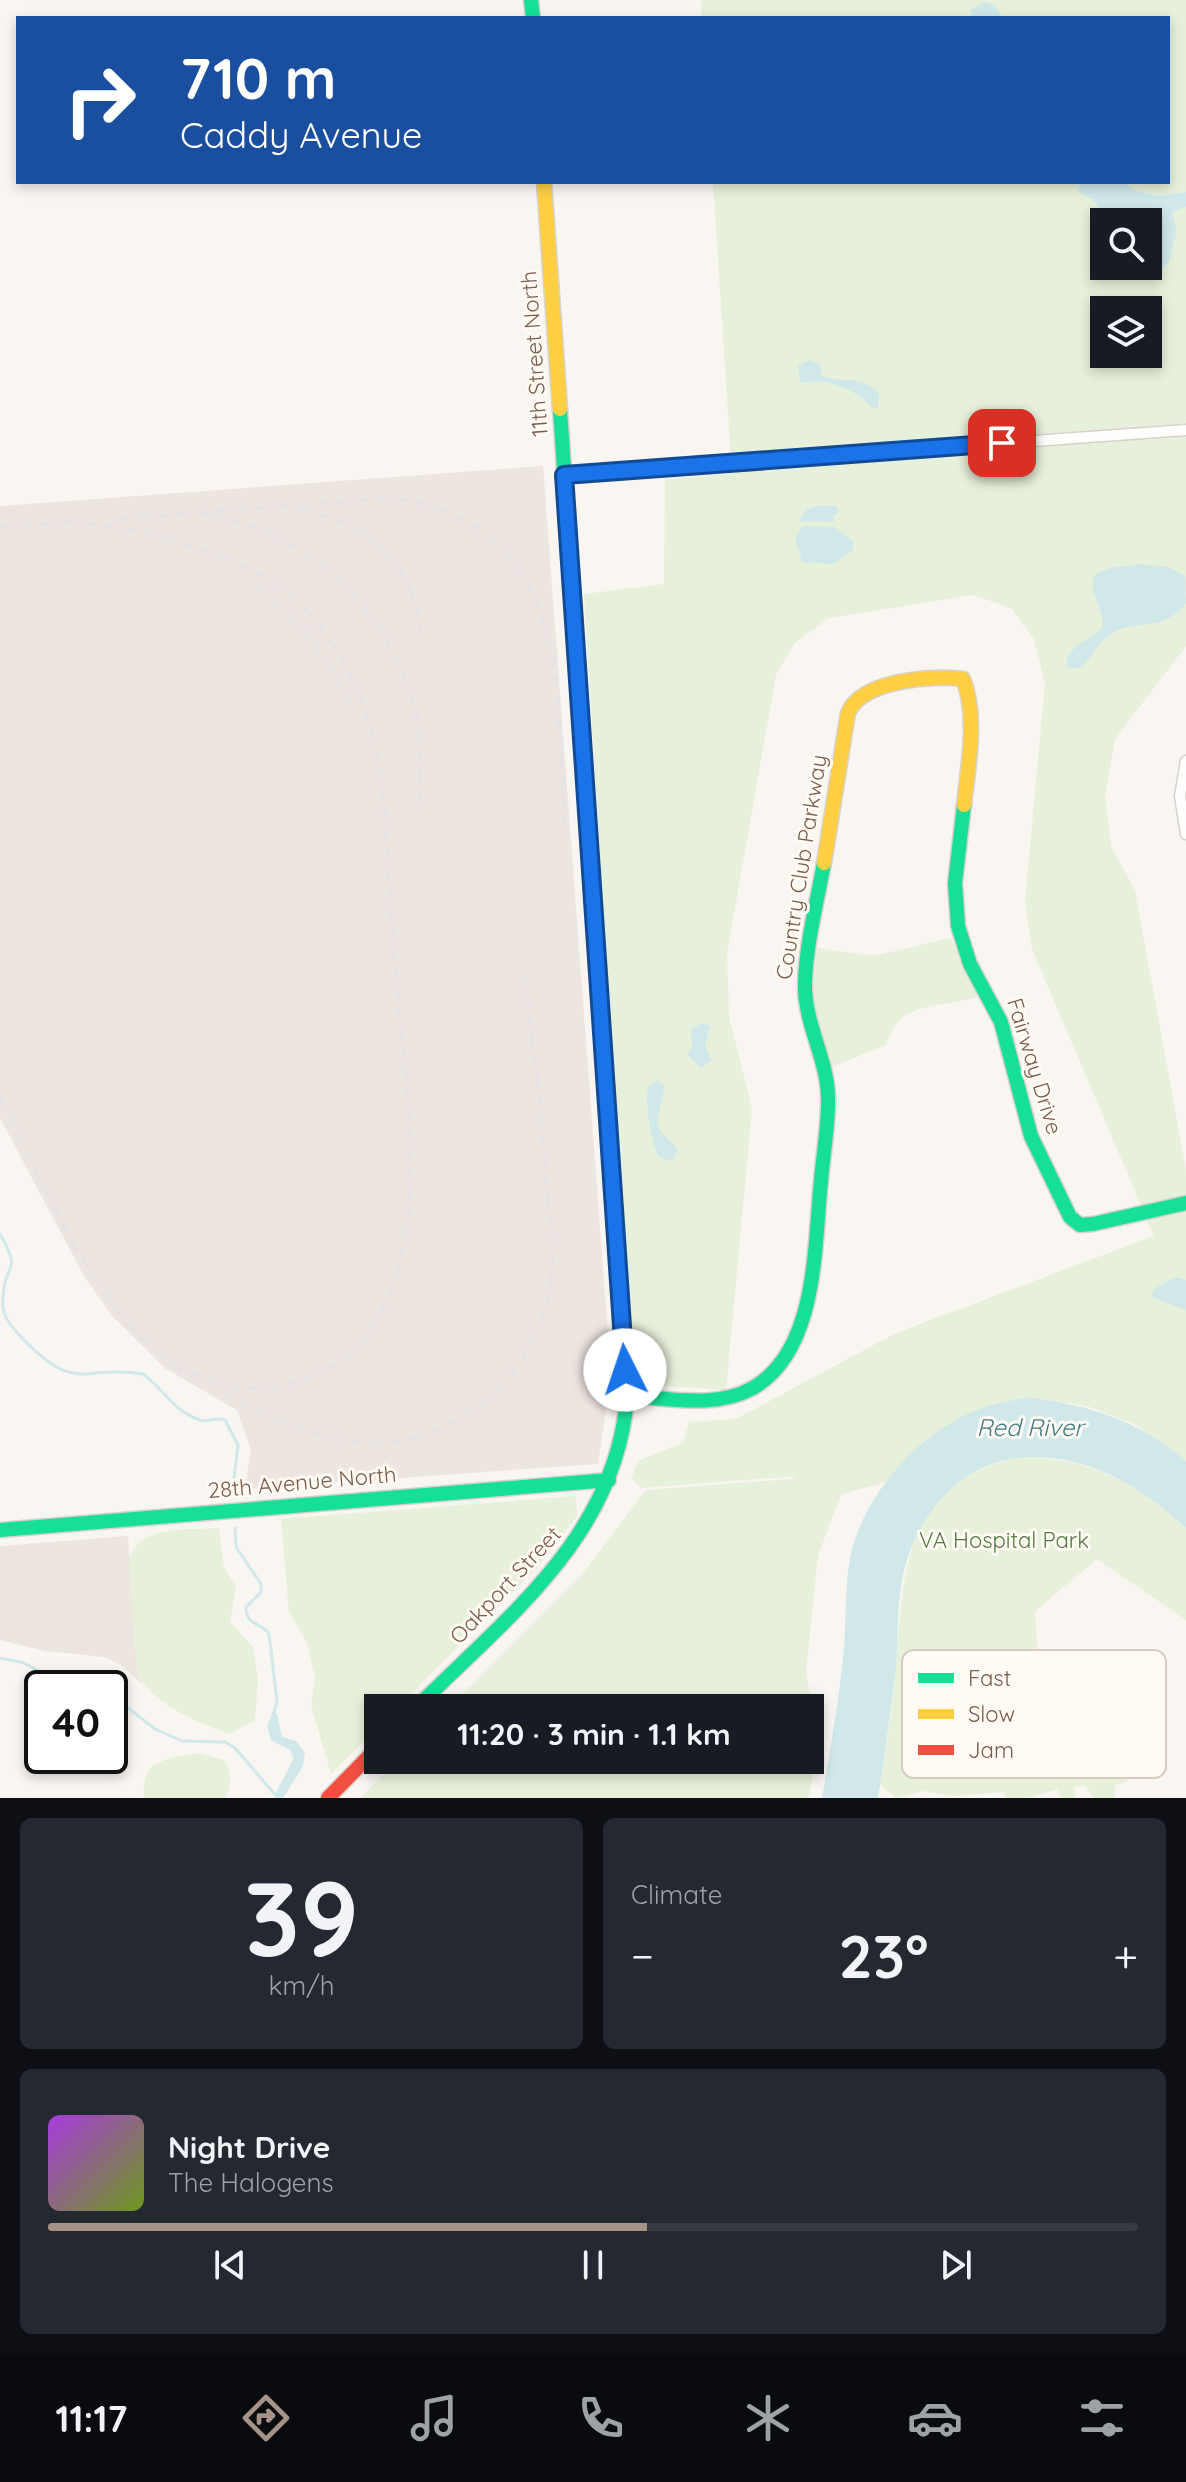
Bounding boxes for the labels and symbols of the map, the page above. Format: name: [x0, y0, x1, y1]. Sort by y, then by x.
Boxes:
street label: 11th Street North: [514, 270, 554, 438]
pin: [968, 409, 1036, 477]
street label: Country Club Parkway: [769, 752, 833, 982]
street label: Fairway Drive: [1001, 994, 1069, 1138]
position arrow: [583, 1328, 667, 1412]
water label: Red River: [976, 1412, 1086, 1442]
street label: 28th Avenue North: [207, 1460, 397, 1504]
street label: Oakport Street: [443, 1520, 567, 1650]
park label: VA Hospital Park: [919, 1526, 1089, 1554]
legend: [902, 1650, 1166, 1778]
text: Fast: [968, 1664, 1011, 1692]
speed limit sign: 40: [24, 1670, 128, 1774]
text: Slow: [968, 1700, 1015, 1728]
text: Jam: [968, 1736, 1014, 1764]

